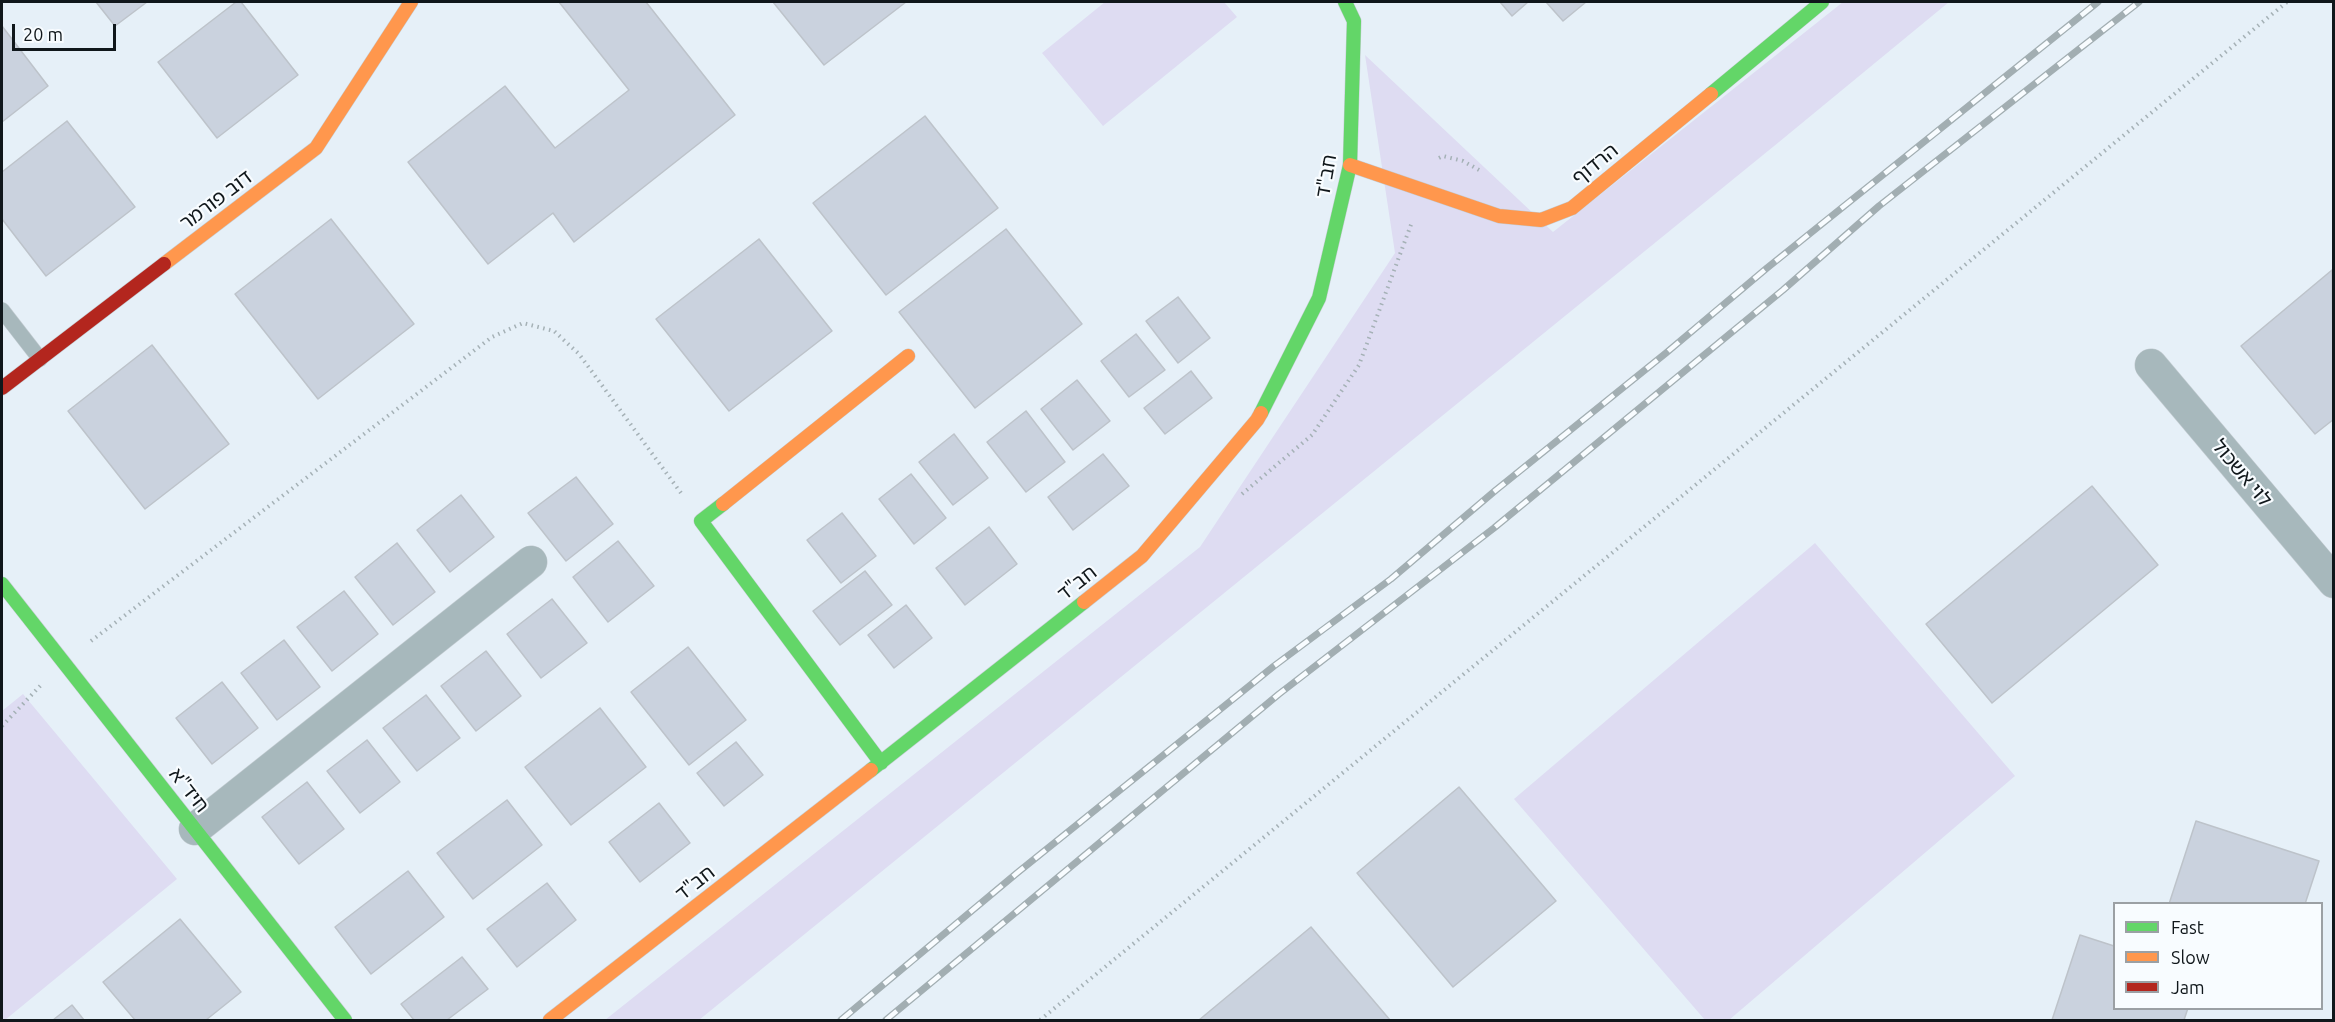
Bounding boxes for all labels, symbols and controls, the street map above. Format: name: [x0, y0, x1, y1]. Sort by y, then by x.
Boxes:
scale bar: [15, 12, 118, 50]
text: 20 m: [23, 24, 63, 44]
street label: הרדוף: [1567, 138, 1623, 190]
street label: חב"ד: [1310, 152, 1342, 200]
street label: דוב פורמר: [175, 165, 257, 235]
street label: לוי אשכול: [2207, 435, 2277, 511]
street label: חב"ד: [1052, 560, 1102, 606]
street label: חיד"א: [164, 763, 214, 817]
street label: חב"ד: [670, 860, 720, 906]
legend: [2113, 902, 2323, 1010]
text: Fast: [2171, 917, 2204, 937]
text: Slow: [2171, 947, 2210, 967]
text: Jam: [2171, 977, 2205, 997]

